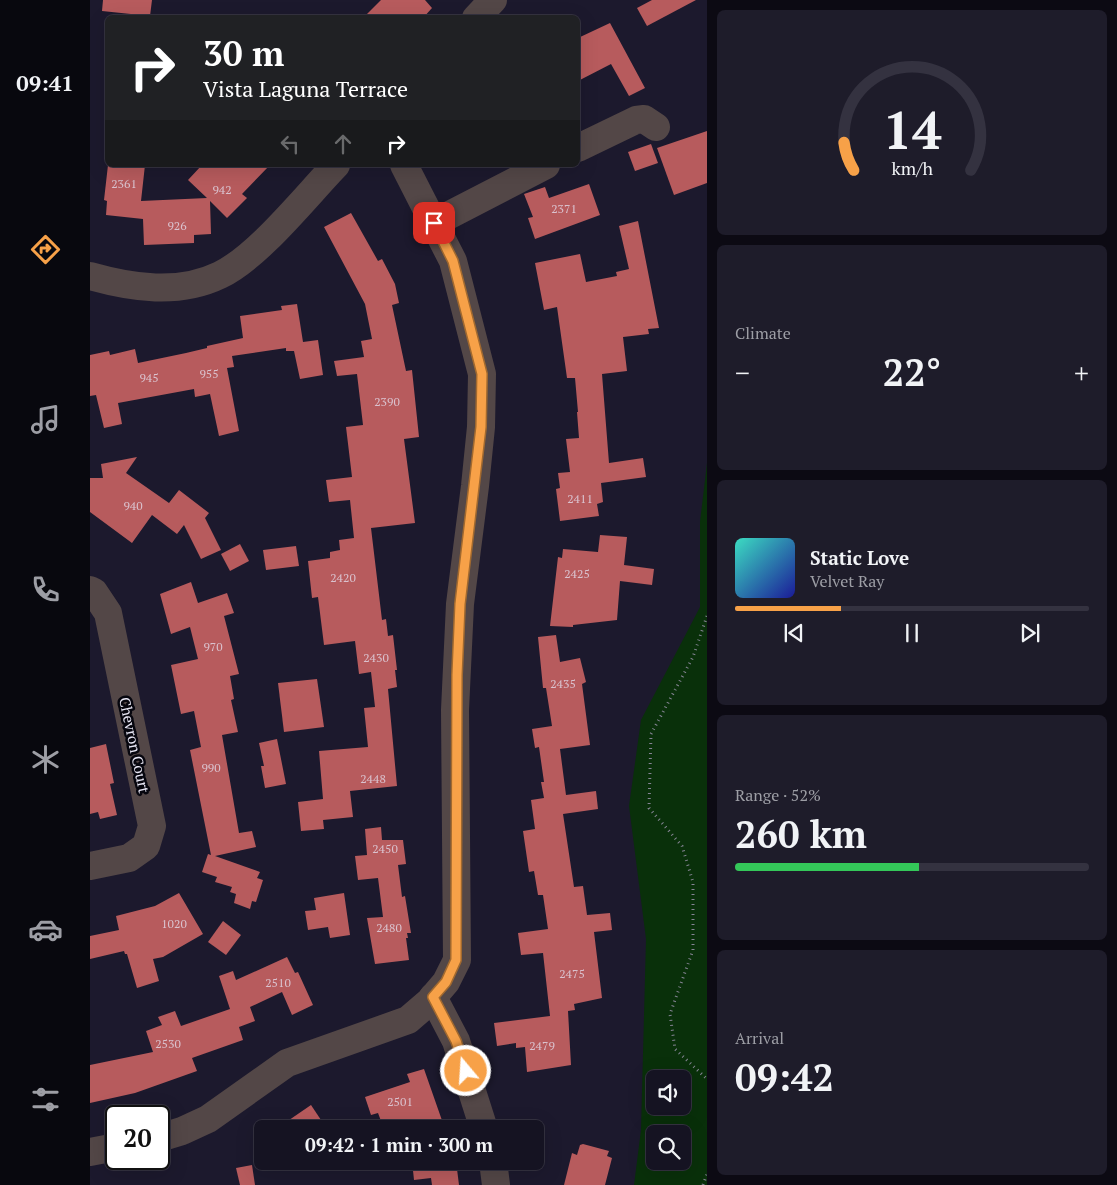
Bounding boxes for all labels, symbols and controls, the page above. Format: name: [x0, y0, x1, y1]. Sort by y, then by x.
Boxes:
text: 30 m: [203, 30, 284, 76]
icon: right: [120, 35, 185, 100]
text: 09:41: [16, 68, 74, 97]
text: Vista Laguna Terrace: [203, 74, 408, 103]
text: 14: [883, 95, 942, 164]
icon: left: [276, 130, 304, 158]
icon: ahead: [329, 130, 357, 158]
icon: right: [382, 130, 410, 158]
text: km/h: [891, 156, 933, 180]
house number: 2361: [111, 176, 137, 191]
house number: 942: [212, 182, 232, 197]
house number: 2371: [551, 201, 577, 216]
pin: [413, 202, 455, 244]
icon: arrive: [420, 209, 448, 237]
house number: 926: [167, 218, 187, 233]
icon: directions: [28, 232, 63, 267]
text: Climate: [735, 322, 791, 344]
text: 22°: [883, 347, 941, 397]
text: −: [735, 354, 750, 391]
text: +: [1074, 354, 1089, 391]
house number: 955: [199, 366, 219, 381]
house number: 945: [139, 370, 159, 385]
house number: 2390: [374, 394, 400, 409]
icon: music: [28, 402, 63, 437]
house number: 2411: [567, 491, 593, 506]
house number: 940: [123, 498, 143, 513]
text: Static Love: [810, 545, 909, 570]
house number: 2425: [564, 566, 590, 581]
house number: 2420: [330, 570, 356, 585]
text: Velvet Ray: [810, 570, 884, 592]
icon: phone: [28, 572, 63, 607]
icon: previous: [780, 619, 808, 647]
icon: pause: [898, 619, 926, 647]
icon: next: [1016, 619, 1044, 647]
house number: 970: [203, 639, 223, 654]
house number: 2430: [363, 650, 389, 665]
house number: 2435: [550, 676, 576, 691]
street label: Chevron Court: [115, 695, 155, 795]
icon: climate: [28, 742, 63, 777]
house number: 990: [201, 760, 221, 775]
house number: 2448: [360, 771, 386, 786]
text: Range · 52%: [735, 784, 821, 806]
text: 260 km: [735, 809, 867, 859]
house number: 2450: [372, 841, 398, 856]
icon: car: [28, 912, 63, 947]
house number: 1020: [161, 916, 187, 931]
house number: 2480: [376, 920, 402, 935]
house number: 2475: [559, 966, 585, 981]
house number: 2510: [265, 975, 291, 990]
text: Arrival: [735, 1027, 784, 1049]
house number: 2530: [155, 1036, 181, 1051]
house number: 2479: [529, 1038, 555, 1053]
position arrow: [439, 1044, 491, 1096]
text: 09:42: [735, 1052, 834, 1102]
map controls: [646, 1070, 691, 1170]
button: sound: [646, 1070, 691, 1115]
icon: filters: [28, 1082, 63, 1117]
house number: 2501: [387, 1094, 413, 1109]
speed limit sign: 20: [105, 1105, 170, 1170]
button: search: [646, 1125, 691, 1170]
text: 09:42 · 1 min · 300 m: [305, 1132, 493, 1157]

